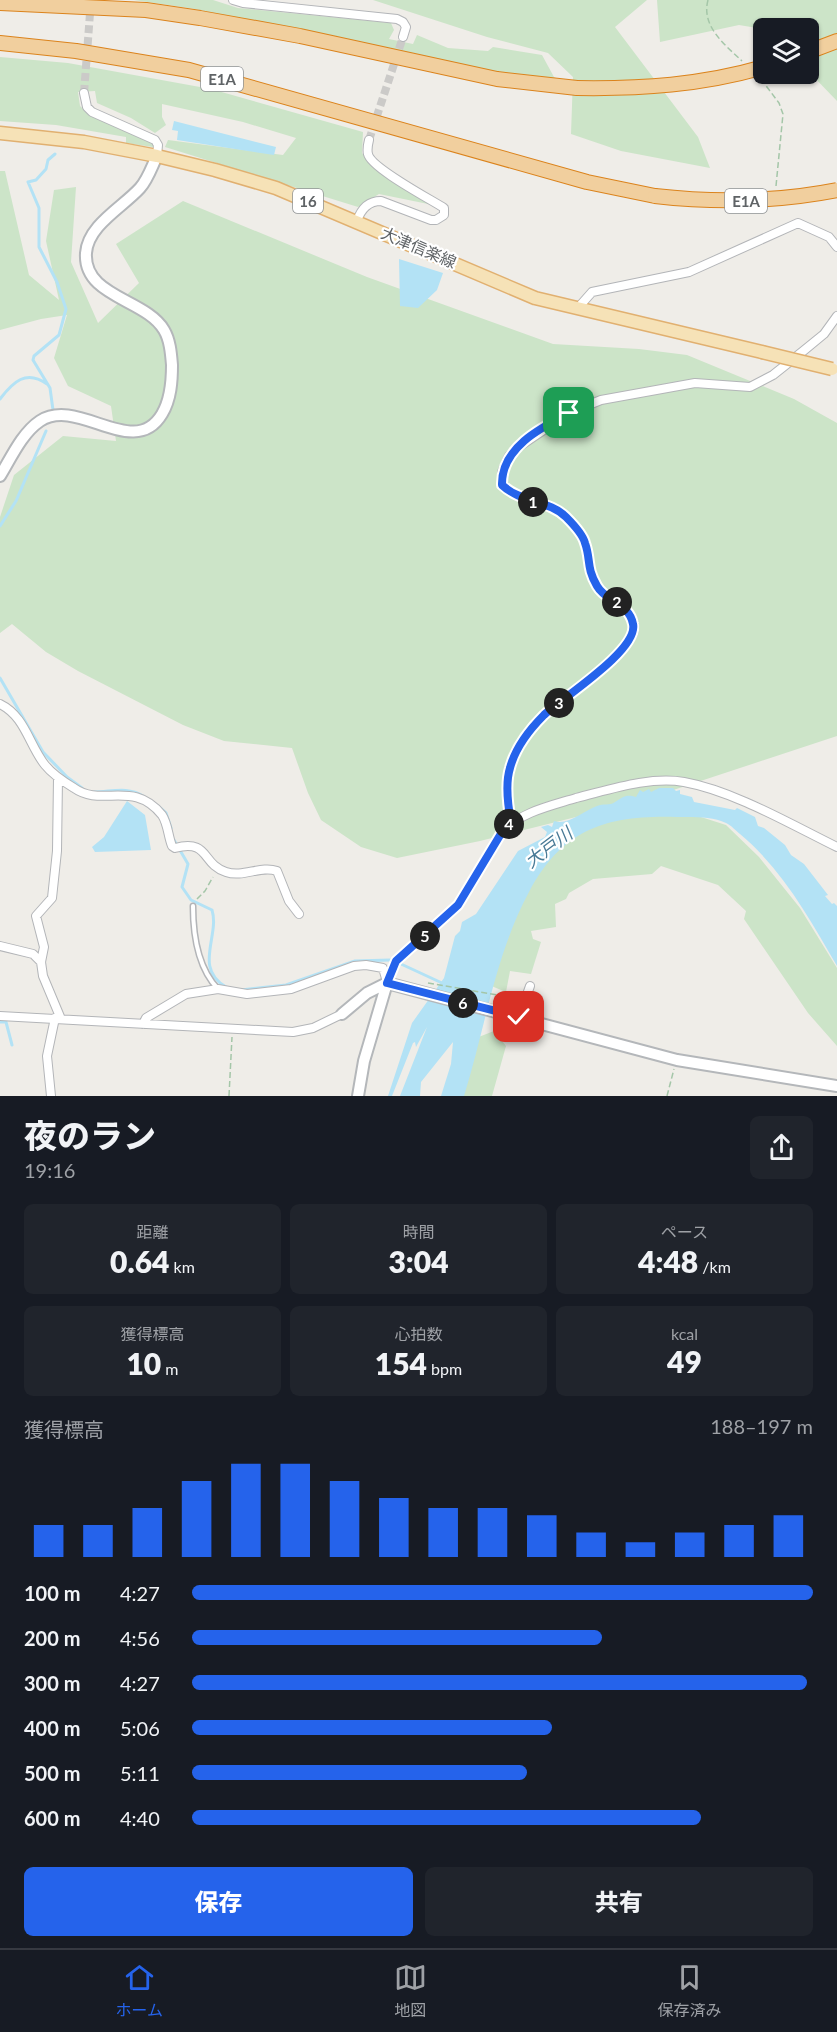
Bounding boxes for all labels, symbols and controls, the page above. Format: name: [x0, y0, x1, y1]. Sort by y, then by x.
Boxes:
map controls: [753, 18, 819, 84]
button: layers: [753, 18, 819, 84]
road number: E1A: [201, 67, 243, 91]
road number: 16: [293, 189, 323, 213]
road number: E1A: [725, 189, 767, 213]
street label: 大津信楽線: [378, 223, 460, 271]
pin: [543, 387, 594, 438]
icon: arrive: [552, 396, 585, 429]
pin: 1: [518, 487, 548, 517]
text: 1: [528, 492, 538, 511]
pin: 2: [602, 587, 632, 617]
text: 2: [612, 592, 622, 611]
pin: 3: [544, 688, 574, 718]
text: 3: [554, 693, 564, 712]
pin: 4: [494, 809, 524, 839]
text: 4: [504, 814, 514, 833]
water label: 大戸川: [520, 821, 578, 872]
pin: 5: [410, 921, 440, 951]
text: 5: [420, 926, 430, 945]
pin: 6: [448, 988, 478, 1018]
pin: [493, 991, 544, 1042]
text: 6: [458, 993, 468, 1012]
icon: check: [502, 1000, 535, 1033]
text: 夜のラン: [24, 1115, 156, 1155]
button: share: [750, 1116, 813, 1179]
text: 19:16: [24, 1158, 75, 1182]
text: 距離: [136, 1222, 169, 1241]
text: 時間: [402, 1222, 435, 1241]
text: ペース: [661, 1222, 708, 1241]
text: 0.64: [110, 1243, 169, 1279]
text: 3:04: [388, 1243, 449, 1279]
text: 4:48: [638, 1243, 698, 1279]
text: km: [169, 1257, 195, 1276]
text: /km: [698, 1257, 731, 1276]
text: 獲得標高: [120, 1324, 185, 1343]
text: 心拍数: [394, 1324, 443, 1343]
text: kcal: [671, 1324, 698, 1343]
text: 49: [667, 1343, 702, 1379]
text: 10: [126, 1345, 161, 1381]
text: 154: [375, 1345, 427, 1381]
text: m: [161, 1359, 179, 1378]
text: bpm: [427, 1359, 462, 1378]
text: 188–197 m: [710, 1414, 813, 1438]
text: 獲得標高: [24, 1417, 104, 1441]
text: 100 m: [24, 1581, 80, 1605]
text: 4:27: [120, 1581, 160, 1605]
text: 200 m: [24, 1626, 80, 1650]
text: 4:56: [120, 1626, 160, 1650]
text: 300 m: [24, 1671, 80, 1695]
text: 4:27: [120, 1671, 160, 1695]
text: 400 m: [24, 1716, 80, 1740]
text: 5:06: [120, 1716, 160, 1740]
text: 500 m: [24, 1761, 80, 1785]
text: 5:11: [120, 1761, 160, 1785]
text: 600 m: [24, 1806, 80, 1830]
text: 4:40: [120, 1806, 160, 1830]
button: 保存: [24, 1867, 413, 1936]
button: 共有: [425, 1867, 813, 1936]
tab: ホーム: [115, 1961, 163, 2021]
tab: 地図: [394, 1961, 427, 2021]
tab: 保存済み: [658, 1961, 722, 2021]

